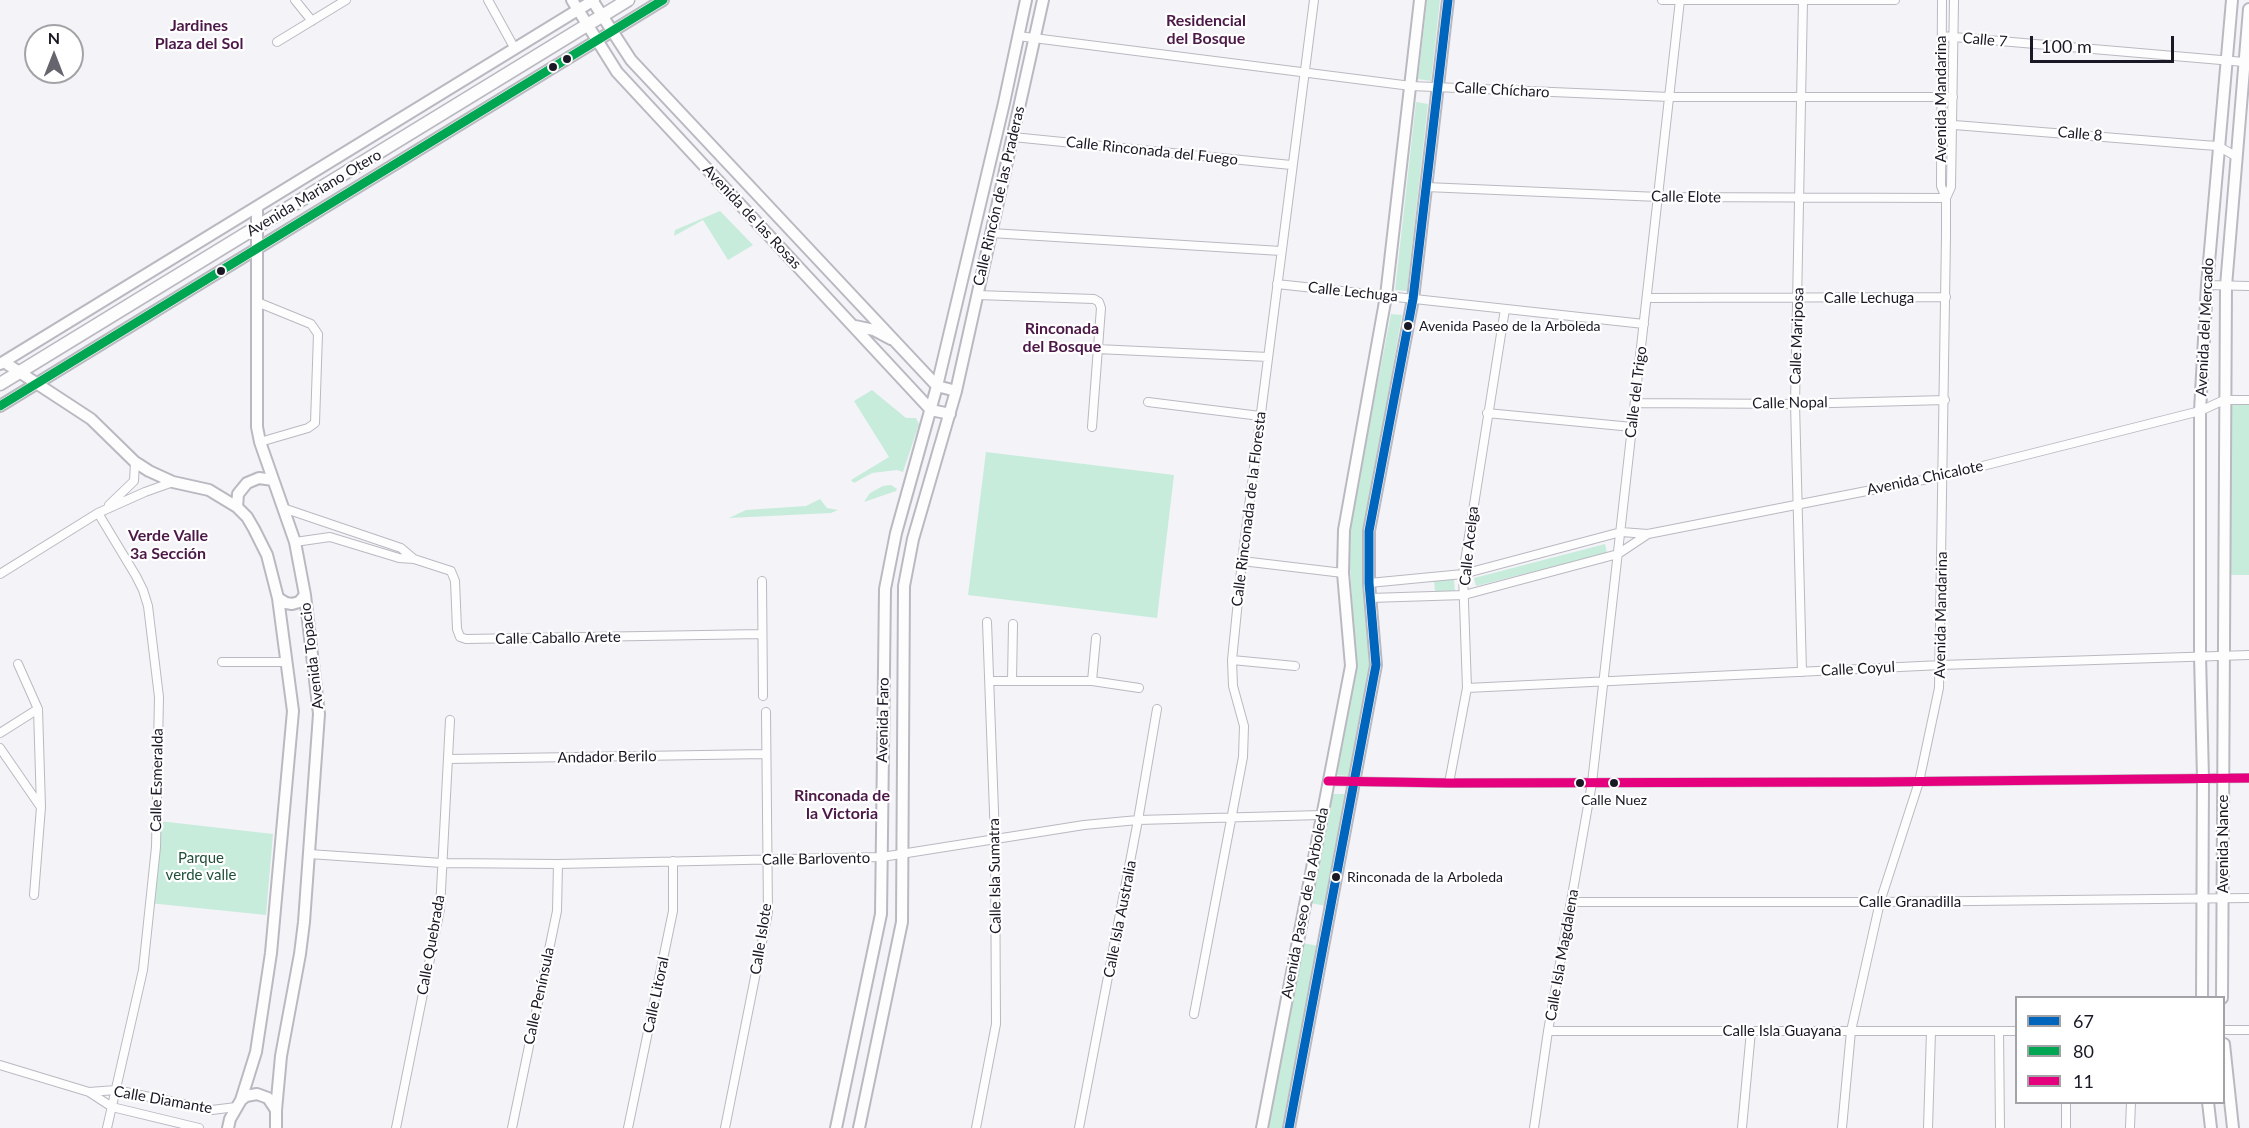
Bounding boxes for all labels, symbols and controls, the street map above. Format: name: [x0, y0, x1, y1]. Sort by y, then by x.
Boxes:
district label: Residencial del Bosque: [1166, 11, 1246, 49]
district label: Jardines Plaza del Sol: [155, 16, 243, 54]
north arrow: [24, 24, 84, 84]
scale bar: [2033, 24, 2177, 62]
text: N: [48, 28, 60, 47]
street label: Calle 7: [1962, 29, 2008, 51]
text: 100 m: [2041, 35, 2092, 57]
street label: Avenida Mandarina: [1932, 36, 1950, 162]
unlabelled marker: [561, 53, 573, 65]
unlabelled marker: [547, 61, 559, 73]
street label: Calle Chícharo: [1454, 79, 1550, 101]
street label: Calle Rincón de las Praderas: [970, 104, 1028, 288]
street label: Calle 8: [2057, 123, 2103, 145]
street label: Calle Rinconada del Fuego: [1065, 133, 1239, 169]
street label: Avenida Mariano Otero: [243, 146, 385, 240]
street label: Avenida de las Rosas: [699, 161, 805, 273]
street label: Calle Elote: [1651, 187, 1721, 207]
street label: Avenida del Mercado: [2192, 257, 2218, 397]
unlabelled marker: [215, 265, 227, 277]
street label: Calle Lechuga: [1307, 278, 1399, 306]
street label: Calle Mariposa: [1786, 287, 1808, 385]
street label: Calle Lechuga: [1824, 289, 1914, 307]
place label: Avenida Paseo de la Arboleda: [1419, 318, 1600, 334]
district label: Rinconada del Bosque: [1023, 319, 1101, 357]
marker: Avenida Paseo de la Arboleda: [1402, 320, 1414, 332]
street label: Calle del Trigo: [1621, 345, 1651, 439]
street label: Calle Nopal: [1752, 393, 1828, 413]
street label: Calle Rinconada de la Floresta: [1228, 410, 1270, 608]
street label: Avenida Chicalote: [1865, 457, 1985, 499]
street label: Calle Acelga: [1456, 505, 1482, 587]
district label: Verde Valle 3a Sección: [128, 526, 208, 564]
street label: Avenida Mandarina: [1931, 551, 1951, 679]
street label: Avenida Topacio: [297, 602, 327, 710]
street label: Calle Caballo Arete: [495, 628, 621, 648]
street label: Calle Coyul: [1821, 658, 1895, 680]
street label: Avenida Faro: [873, 677, 893, 763]
street label: Calle Esmeralda: [147, 728, 167, 832]
street label: Andador Berilo: [557, 747, 657, 767]
unlabelled marker: [1574, 777, 1586, 789]
marker: Calle Nuez: [1608, 777, 1620, 789]
district label: Rinconada de la Victoria: [794, 786, 890, 824]
place label: Calle Nuez: [1581, 792, 1647, 808]
street label: Avenida Nance: [2214, 795, 2232, 893]
street label: Avenida Paseo de la Arboleda: [1278, 806, 1332, 1000]
street label: Calle Isla Sumatra: [985, 818, 1005, 934]
park label: Parque verde valle: [166, 849, 236, 884]
street label: Calle Barlovento: [762, 849, 870, 869]
street label: Calle Isla Australia: [1100, 859, 1140, 979]
place label: Rinconada de la Arboleda: [1347, 869, 1503, 885]
marker: Rinconada de la Arboleda: [1330, 871, 1342, 883]
street label: Calle Isla Magdalena: [1542, 888, 1582, 1022]
street label: Calle Quebrada: [413, 893, 449, 997]
street label: Calle Granadilla: [1859, 893, 1961, 911]
street label: Calle Islote: [746, 902, 776, 976]
street label: Calle Península: [520, 946, 558, 1046]
street label: Calle Litoral: [639, 955, 673, 1035]
legend: [2015, 996, 2225, 1104]
text: 67: [2073, 1010, 2094, 1032]
street label: Calle Isla Guayana: [1723, 1022, 1841, 1040]
text: 80: [2073, 1040, 2094, 1062]
text: 11: [2073, 1070, 2094, 1092]
street label: Calle Diamante: [112, 1082, 214, 1118]

